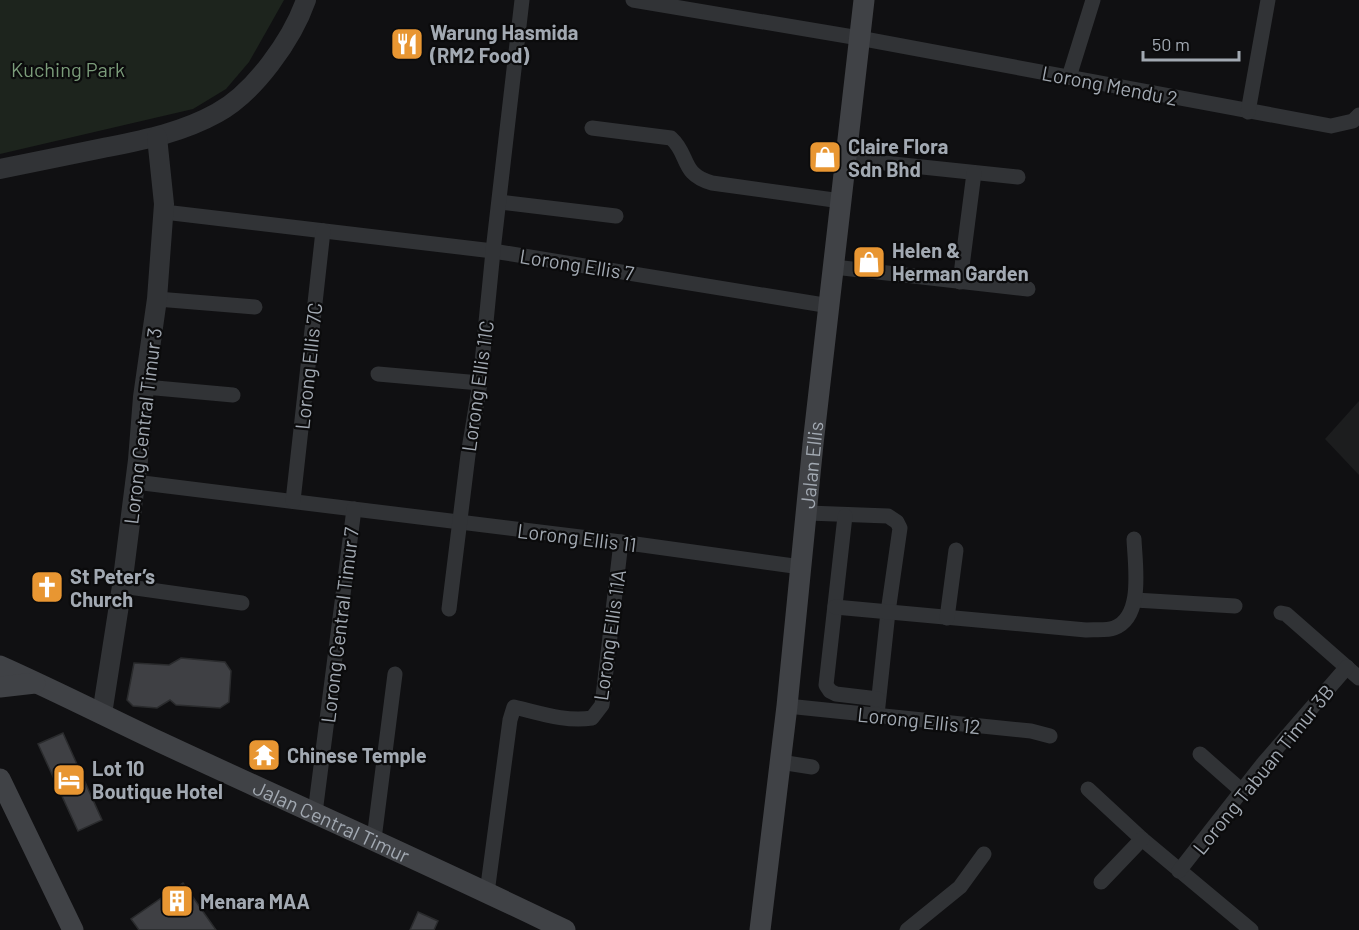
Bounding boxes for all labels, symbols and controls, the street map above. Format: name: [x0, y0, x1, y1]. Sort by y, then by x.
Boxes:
place label: Warung Hasmida (RM2 Food): [429, 20, 578, 67]
scale bar: [1143, 24, 1239, 62]
restaurant icon: Warung Hasmida (RM2 Food): [389, 26, 425, 62]
text: 50 m: [1152, 33, 1190, 55]
park label: Kuching Park: [11, 57, 125, 81]
street label: Lorong Mendu 2: [1040, 60, 1180, 110]
place label: Claire Flora Sdn Bhd: [848, 134, 948, 181]
shop icon: Claire Flora Sdn Bhd: [807, 139, 843, 175]
place label: Helen & Herman Garden: [892, 238, 1029, 285]
street label: Lorong Ellis 7: [518, 243, 636, 285]
shop icon: Helen & Herman Garden: [851, 244, 887, 280]
street label: Lorong Ellis 7C: [289, 301, 327, 431]
street label: Lorong Ellis 11C: [456, 319, 498, 453]
street label: Lorong Central Timur 3: [118, 326, 166, 526]
street label: Jalan Ellis: [795, 420, 828, 510]
street label: Lorong Ellis 11: [516, 518, 638, 556]
street label: Lorong Central Timur 7: [315, 525, 363, 724]
place label: St Peter’s Church: [70, 564, 155, 611]
street label: Lorong Ellis 11A: [588, 568, 630, 702]
church icon: St Peter’s Church: [29, 569, 65, 605]
street label: Lorong Tabuan Timur 3B: [1187, 679, 1339, 859]
street label: Lorong Ellis 12: [856, 702, 982, 738]
temple icon: Chinese Temple: [246, 737, 282, 773]
place label: Chinese Temple: [287, 743, 427, 767]
place label: Lot 10 Boutique Hotel: [92, 756, 223, 803]
hotel icon: Lot 10 Boutique Hotel: [51, 762, 87, 798]
street label: Jalan Central Timur: [250, 775, 413, 867]
building icon: Menara MAA: [159, 883, 195, 919]
place label: Menara MAA: [200, 889, 310, 913]

